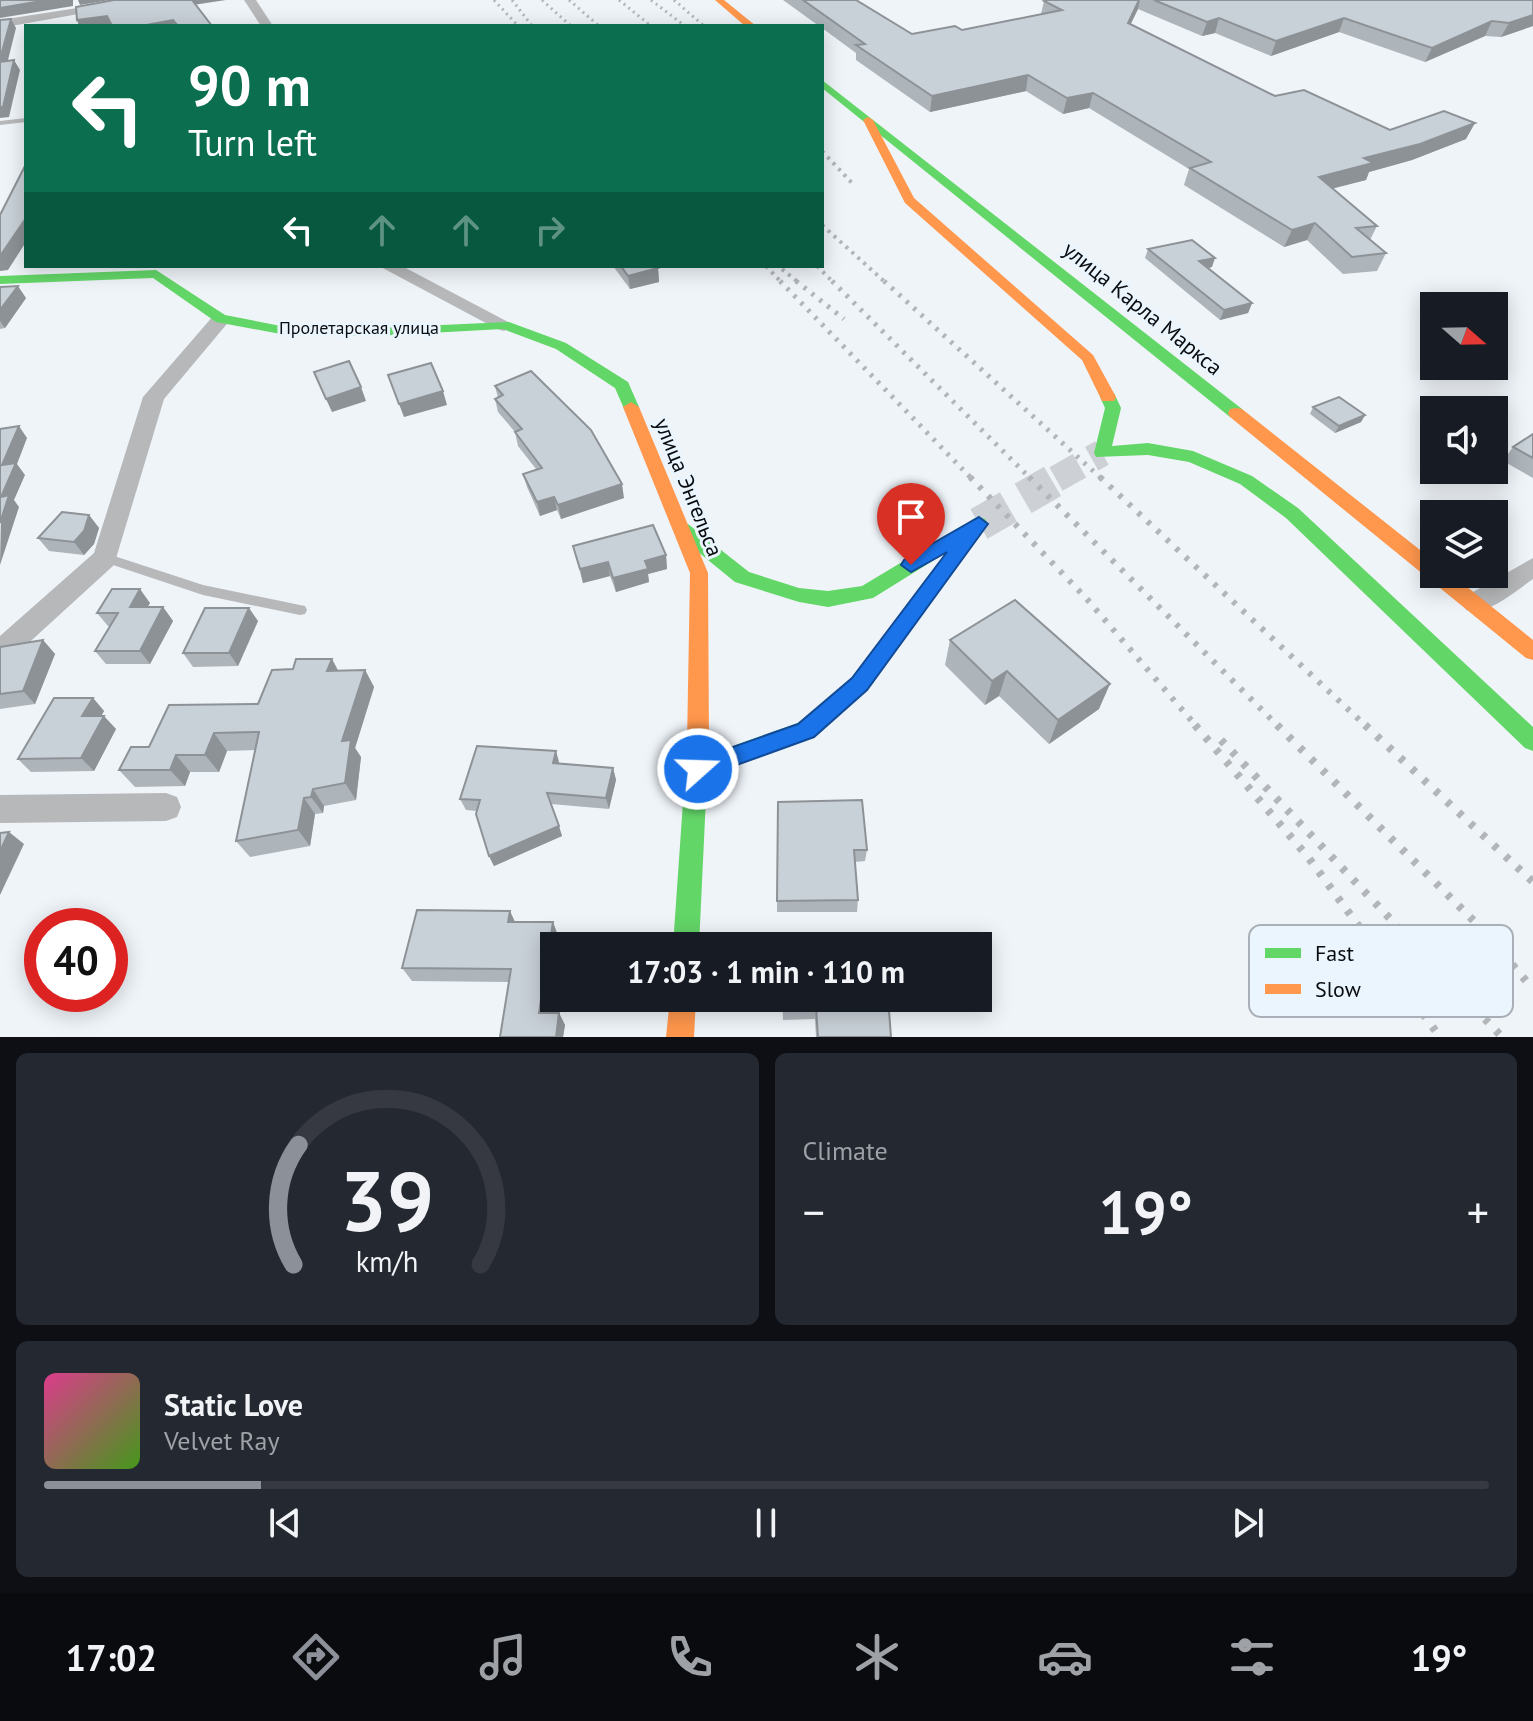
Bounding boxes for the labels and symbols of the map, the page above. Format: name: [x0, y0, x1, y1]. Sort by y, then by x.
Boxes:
street label: улица Карла Маркса: [1058, 235, 1228, 381]
north arrow: [1420, 292, 1508, 380]
street label: Пролетарская улица: [279, 316, 439, 339]
street label: улица Энгельса: [649, 414, 729, 560]
pin: [877, 483, 945, 565]
position arrow: [656, 727, 740, 811]
speed limit sign: 40: [24, 908, 128, 1012]
legend: [1249, 925, 1513, 1017]
text: Fast: [1315, 939, 1355, 967]
text: Slow: [1315, 975, 1361, 1003]

